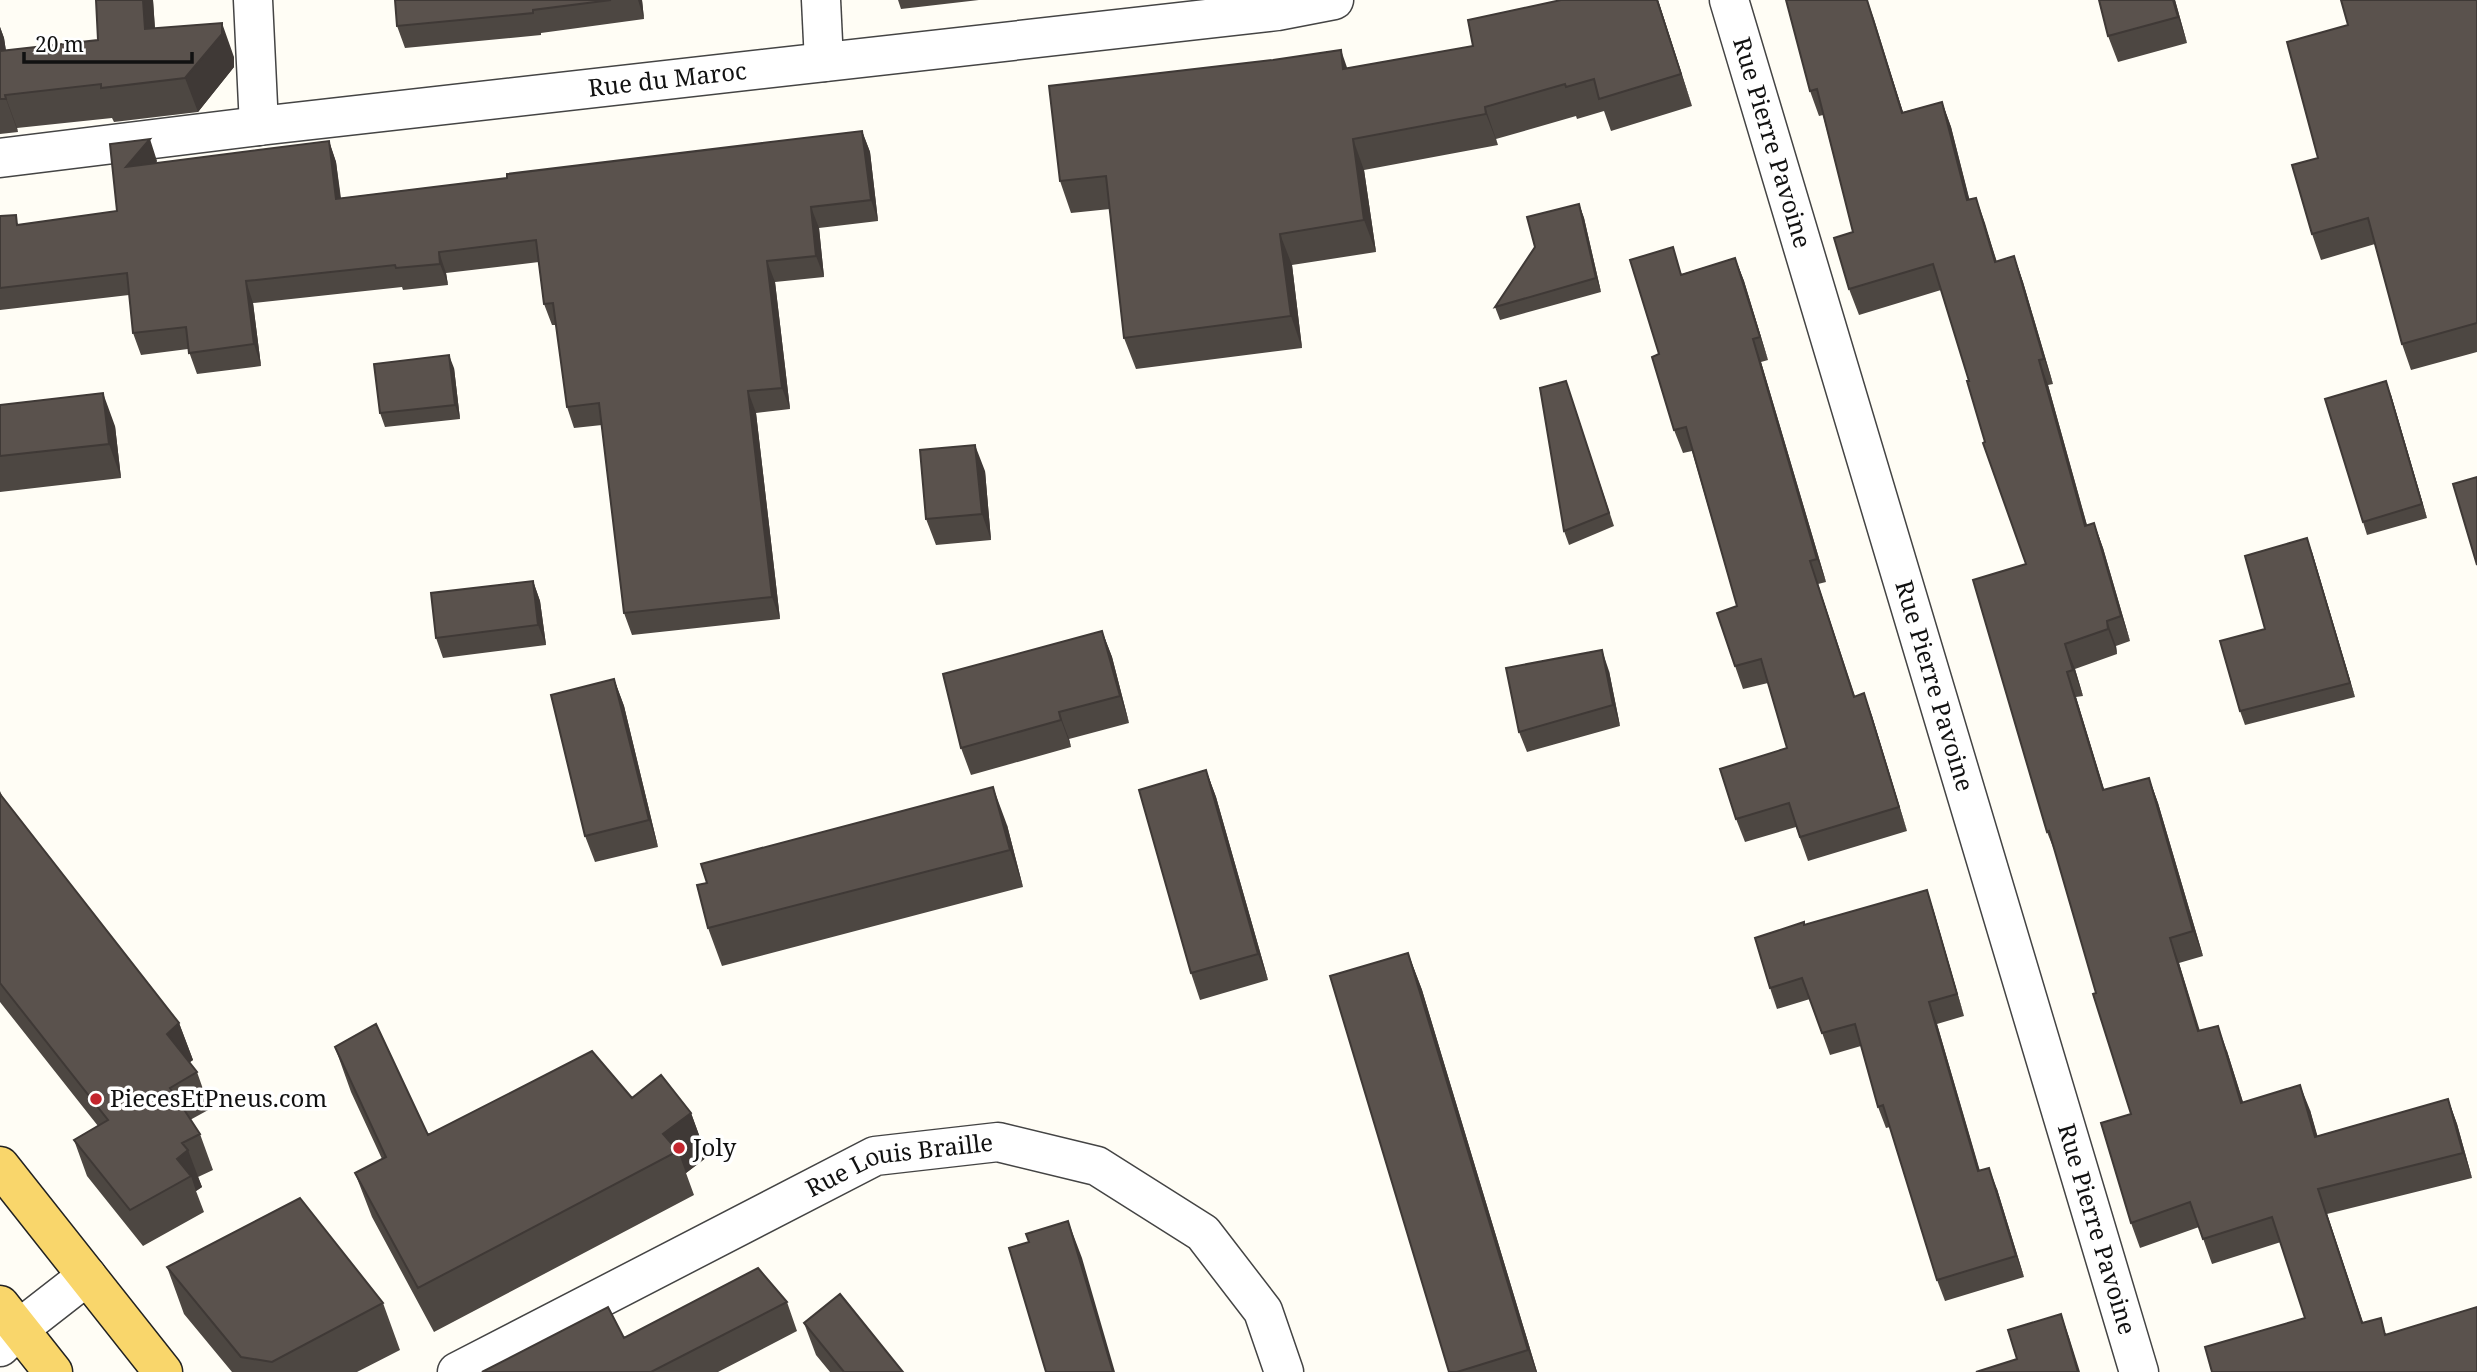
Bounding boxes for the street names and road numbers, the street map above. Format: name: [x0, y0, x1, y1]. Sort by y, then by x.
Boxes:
street label: Rue Pierre Pavoine: [1726, 33, 1820, 252]
street label: Rue du Maroc: [586, 53, 748, 104]
street label: Rue Pierre Pavoine: [1888, 576, 1983, 795]
street label: Rue Pierre Pavoine: [2051, 1119, 2145, 1338]
street label: Rue Louis Braille: [799, 1125, 995, 1204]

